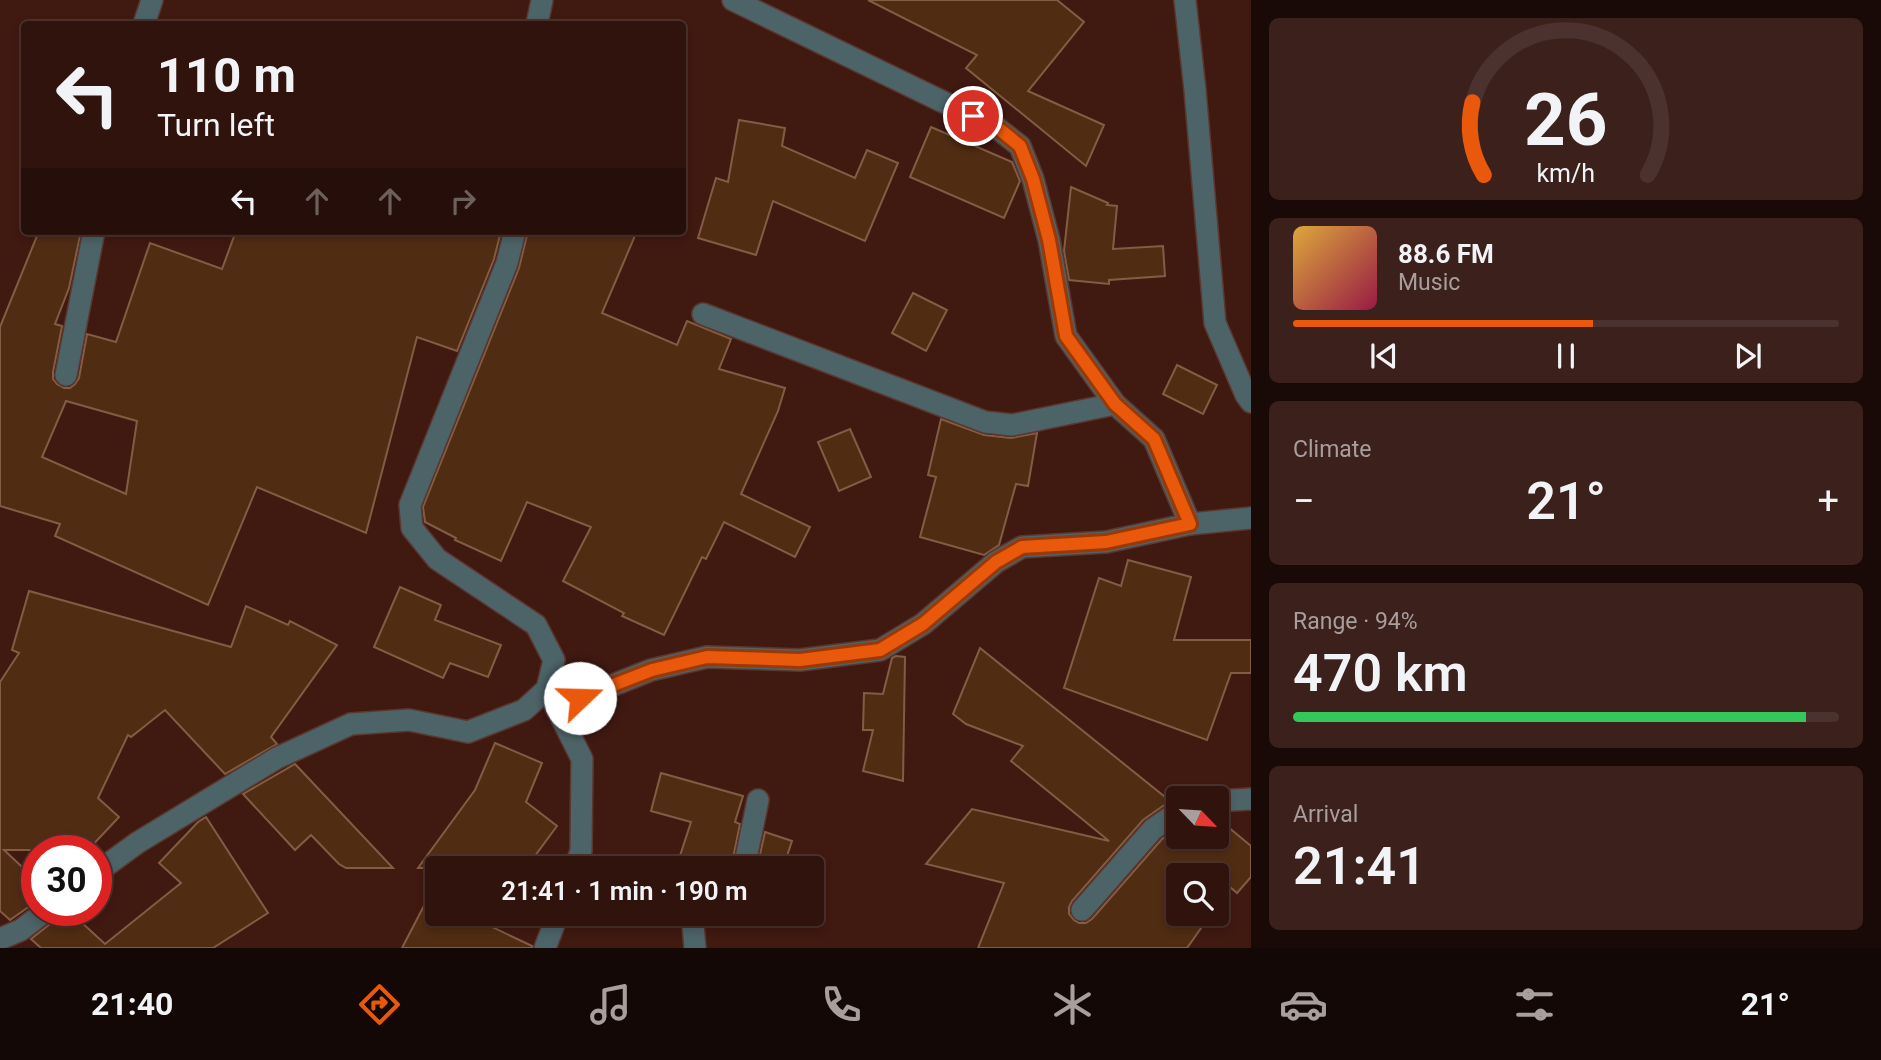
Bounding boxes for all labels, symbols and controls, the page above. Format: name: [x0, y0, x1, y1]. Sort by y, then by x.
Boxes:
text: 110 m: [157, 47, 296, 104]
icon: left: [42, 49, 133, 140]
text: 26: [1524, 77, 1608, 163]
pin: [943, 86, 1003, 146]
icon: arrive: [954, 97, 992, 135]
text: Turn left: [157, 106, 275, 144]
text: km/h: [1537, 159, 1595, 188]
icon: left: [225, 182, 263, 220]
icon: ahead: [298, 182, 336, 220]
icon: ahead: [371, 182, 409, 220]
icon: right: [444, 182, 482, 220]
text: 88.6 FM: [1398, 239, 1494, 269]
text: Music: [1398, 269, 1460, 296]
icon: previous: [1365, 337, 1403, 375]
icon: pause: [1547, 337, 1585, 375]
icon: next: [1729, 337, 1767, 375]
text: Climate: [1293, 436, 1372, 463]
text: 21°: [1526, 471, 1606, 532]
text: −: [1293, 479, 1315, 523]
text: +: [1817, 479, 1839, 523]
text: Range · 94%: [1293, 608, 1418, 635]
text: 470 km: [1293, 643, 1468, 704]
position arrow: [543, 661, 617, 735]
north arrow: [1166, 786, 1228, 849]
map controls: [1166, 786, 1229, 926]
text: Arrival: [1293, 801, 1358, 828]
speed limit sign: 30: [21, 835, 112, 926]
text: 21:41: [1293, 836, 1426, 897]
button: search: [1166, 863, 1229, 926]
text: 21:41 · 1 min · 190 m: [501, 876, 748, 906]
icon: directions: [355, 980, 404, 1029]
icon: music: [586, 980, 635, 1029]
icon: phone: [817, 980, 866, 1029]
icon: climate: [1048, 980, 1097, 1029]
icon: car: [1279, 980, 1328, 1029]
icon: filters: [1510, 980, 1559, 1029]
text: 21:40: [91, 985, 173, 1023]
text: 21°: [1741, 985, 1790, 1023]

